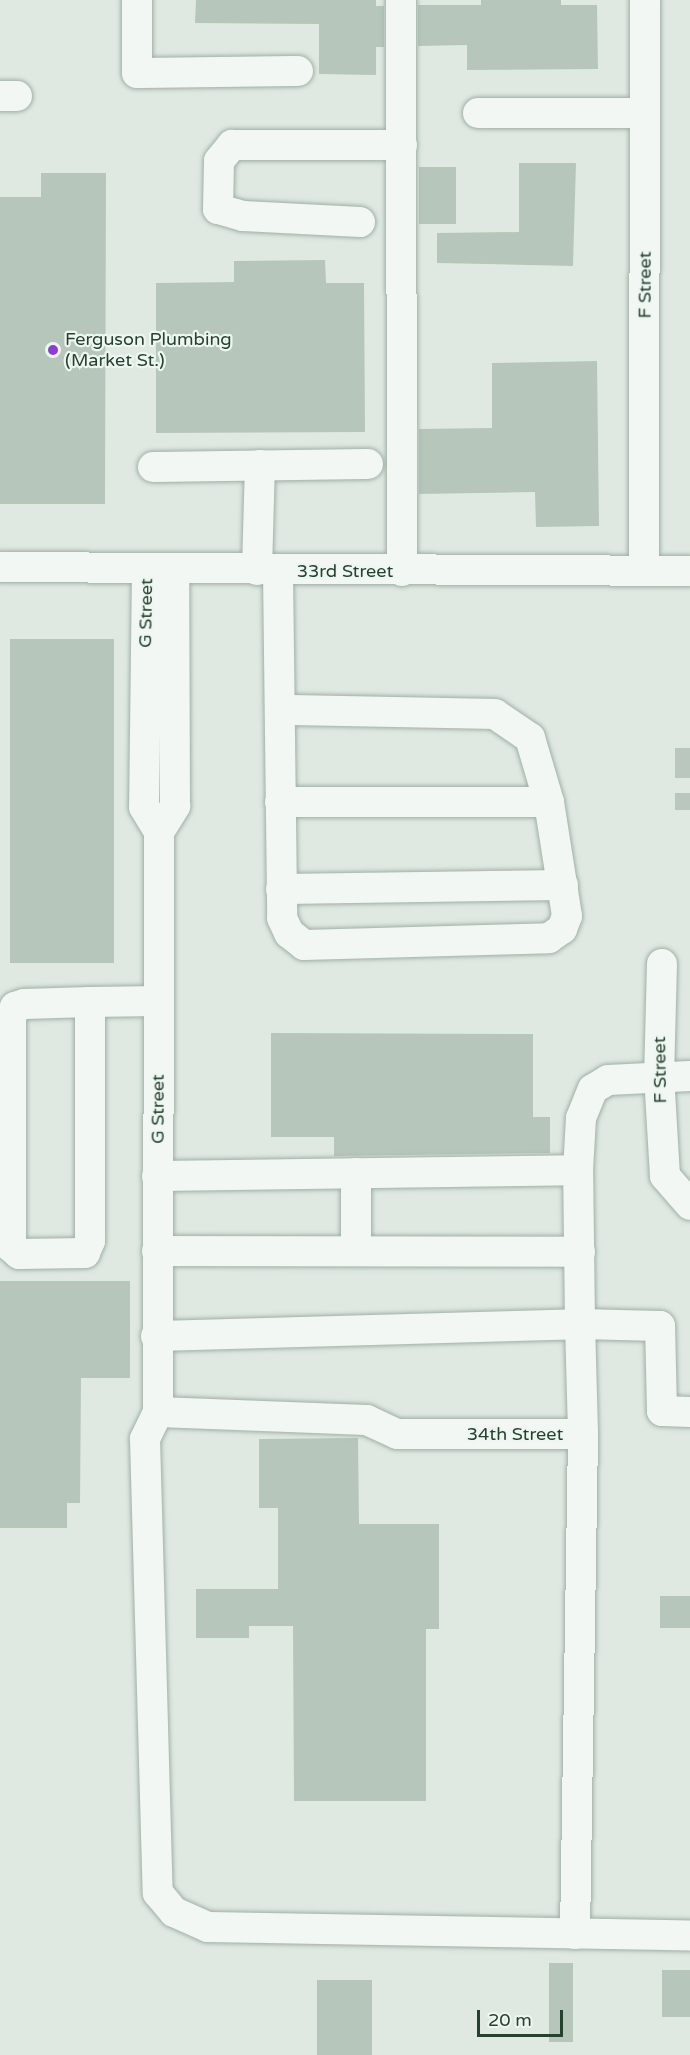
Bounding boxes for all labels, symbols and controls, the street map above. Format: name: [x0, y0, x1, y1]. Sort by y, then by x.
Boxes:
street label: F Street: [634, 251, 656, 319]
place label: Ferguson Plumbing (Market St.): [65, 329, 232, 372]
marker: Ferguson Plumbing (Market St.): [46, 343, 60, 357]
street label: 33rd Street: [297, 560, 393, 582]
street label: G Street: [135, 578, 157, 648]
street label: F Street: [649, 1036, 671, 1104]
street label: G Street: [147, 1074, 169, 1144]
street label: 34th Street: [467, 1423, 563, 1445]
scale bar: [480, 1998, 566, 2036]
text: 20 m: [488, 2009, 532, 2031]

